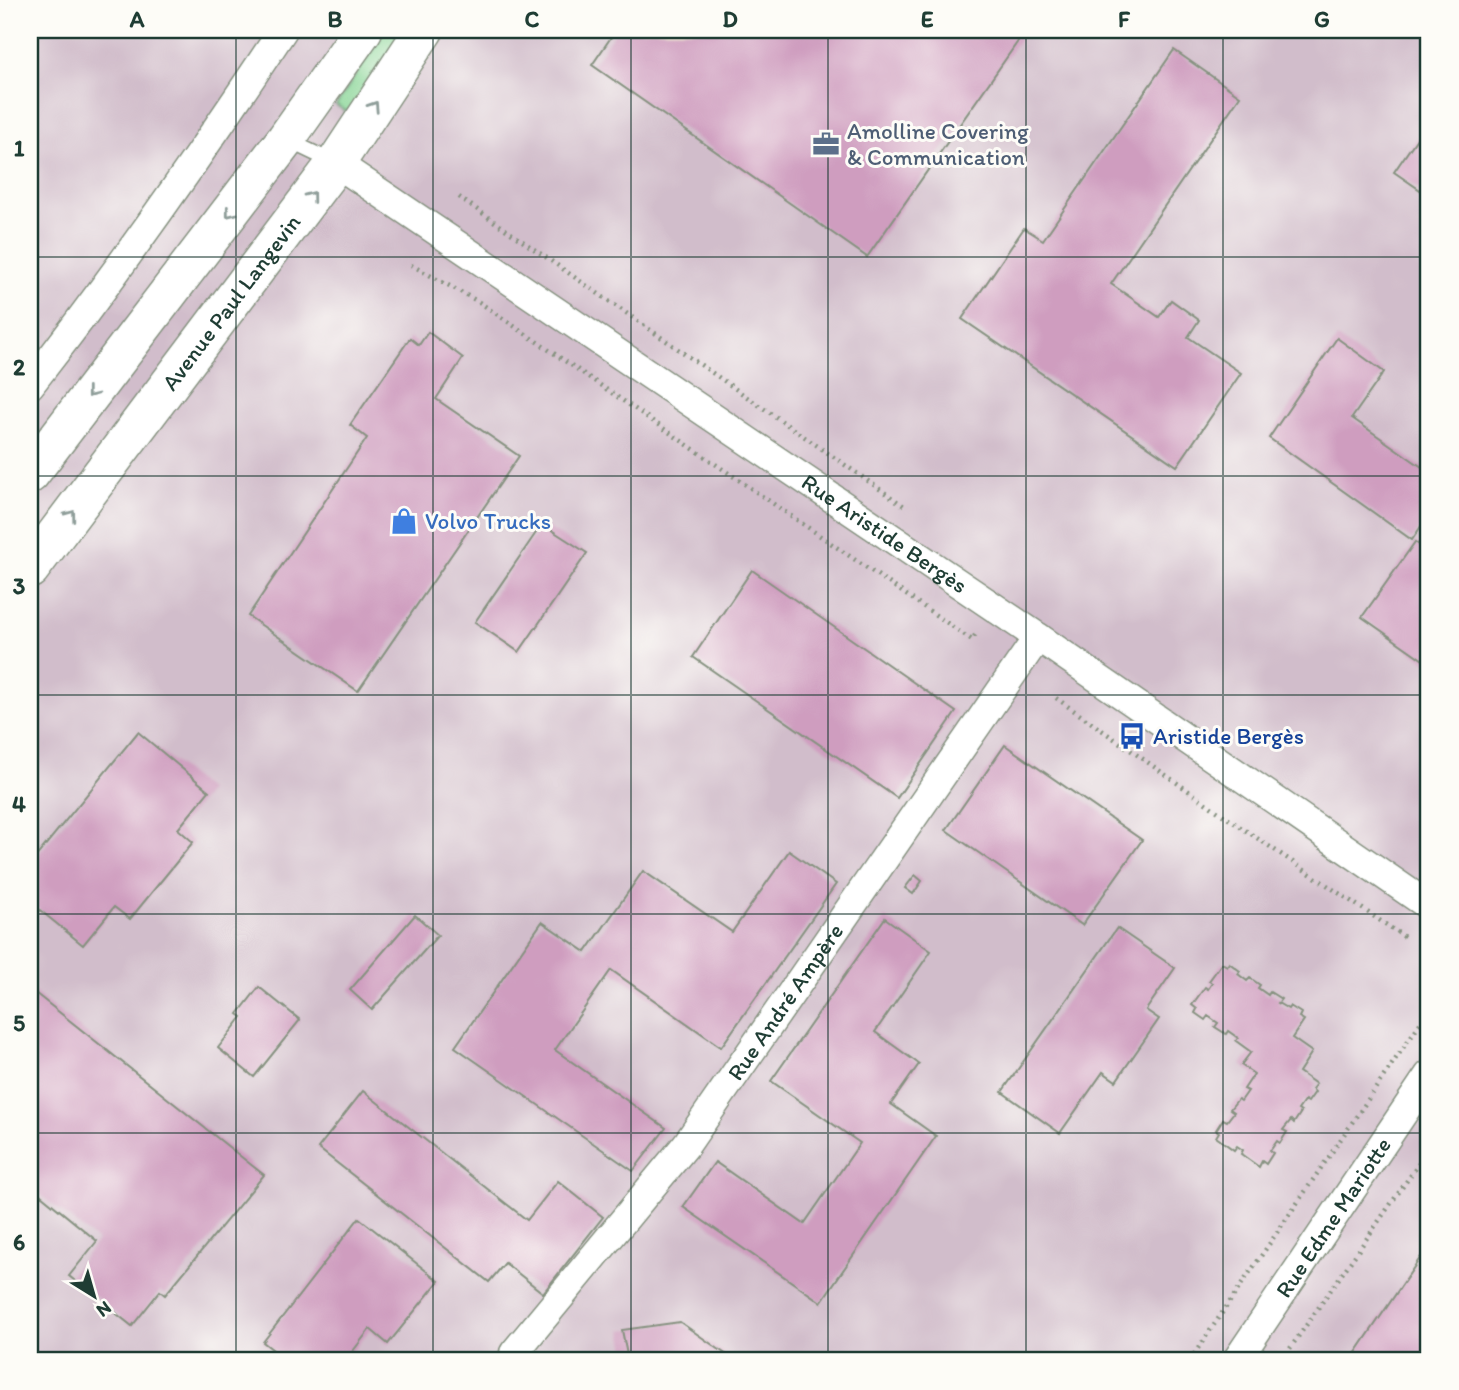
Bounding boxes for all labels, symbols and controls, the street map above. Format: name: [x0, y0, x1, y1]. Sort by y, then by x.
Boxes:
text: A: [129, 5, 145, 33]
text: B: [328, 5, 343, 33]
text: C: [525, 5, 540, 33]
text: D: [722, 5, 738, 33]
text: E: [921, 5, 934, 33]
text: F: [1118, 5, 1131, 33]
text: G: [1314, 5, 1330, 33]
one-way arrow: [365, 101, 378, 114]
place label: Amolline Covering & Communication: [847, 117, 1029, 171]
office icon: Amolline Covering & Communication: [811, 129, 841, 159]
text: 1: [14, 134, 25, 162]
one-way arrow: [303, 192, 316, 204]
one-way arrow: [225, 205, 238, 218]
street label: Avenue Paul Langevin: [156, 209, 306, 396]
text: 2: [13, 353, 26, 381]
one-way arrow: [87, 386, 100, 398]
street label: Rue Aristide Bergès: [797, 468, 973, 599]
shop icon: Volvo Trucks: [389, 506, 419, 536]
place label: Volvo Trucks: [425, 507, 551, 535]
one-way arrow: [63, 510, 75, 523]
text: 3: [13, 572, 26, 600]
bus stop icon: Aristide Bergès: [1117, 721, 1147, 751]
place label: Aristide Bergès: [1153, 722, 1304, 750]
text: 4: [12, 790, 26, 818]
street label: Rue André Ampère: [721, 918, 849, 1086]
text: 5: [13, 1009, 25, 1037]
street label: Rue Edme Mariotte: [1269, 1132, 1397, 1303]
text: 6: [13, 1228, 25, 1256]
north arrow: [60, 1260, 130, 1330]
text: N: [92, 1296, 116, 1322]

